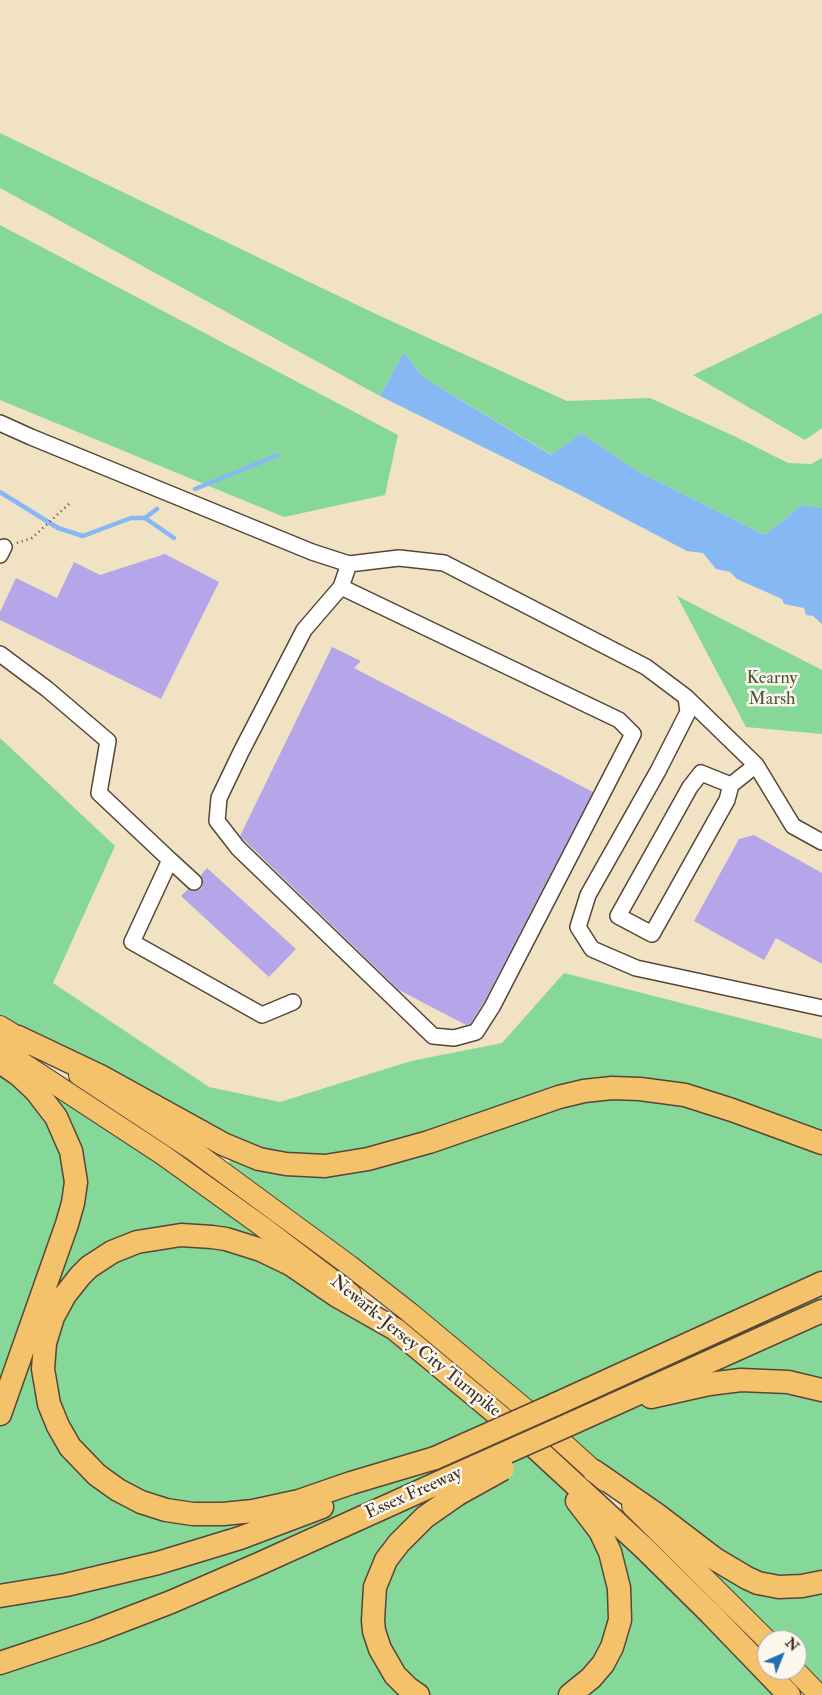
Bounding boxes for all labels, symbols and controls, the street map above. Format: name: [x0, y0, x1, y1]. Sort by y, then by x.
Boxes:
park label: Kearny Marsh: [747, 668, 797, 711]
street label: Newark-Jersey City Turnpike: [325, 1272, 505, 1422]
street label: Essex Freeway: [362, 1463, 466, 1525]
north arrow: [757, 1630, 807, 1680]
text: N: [782, 1634, 802, 1655]

